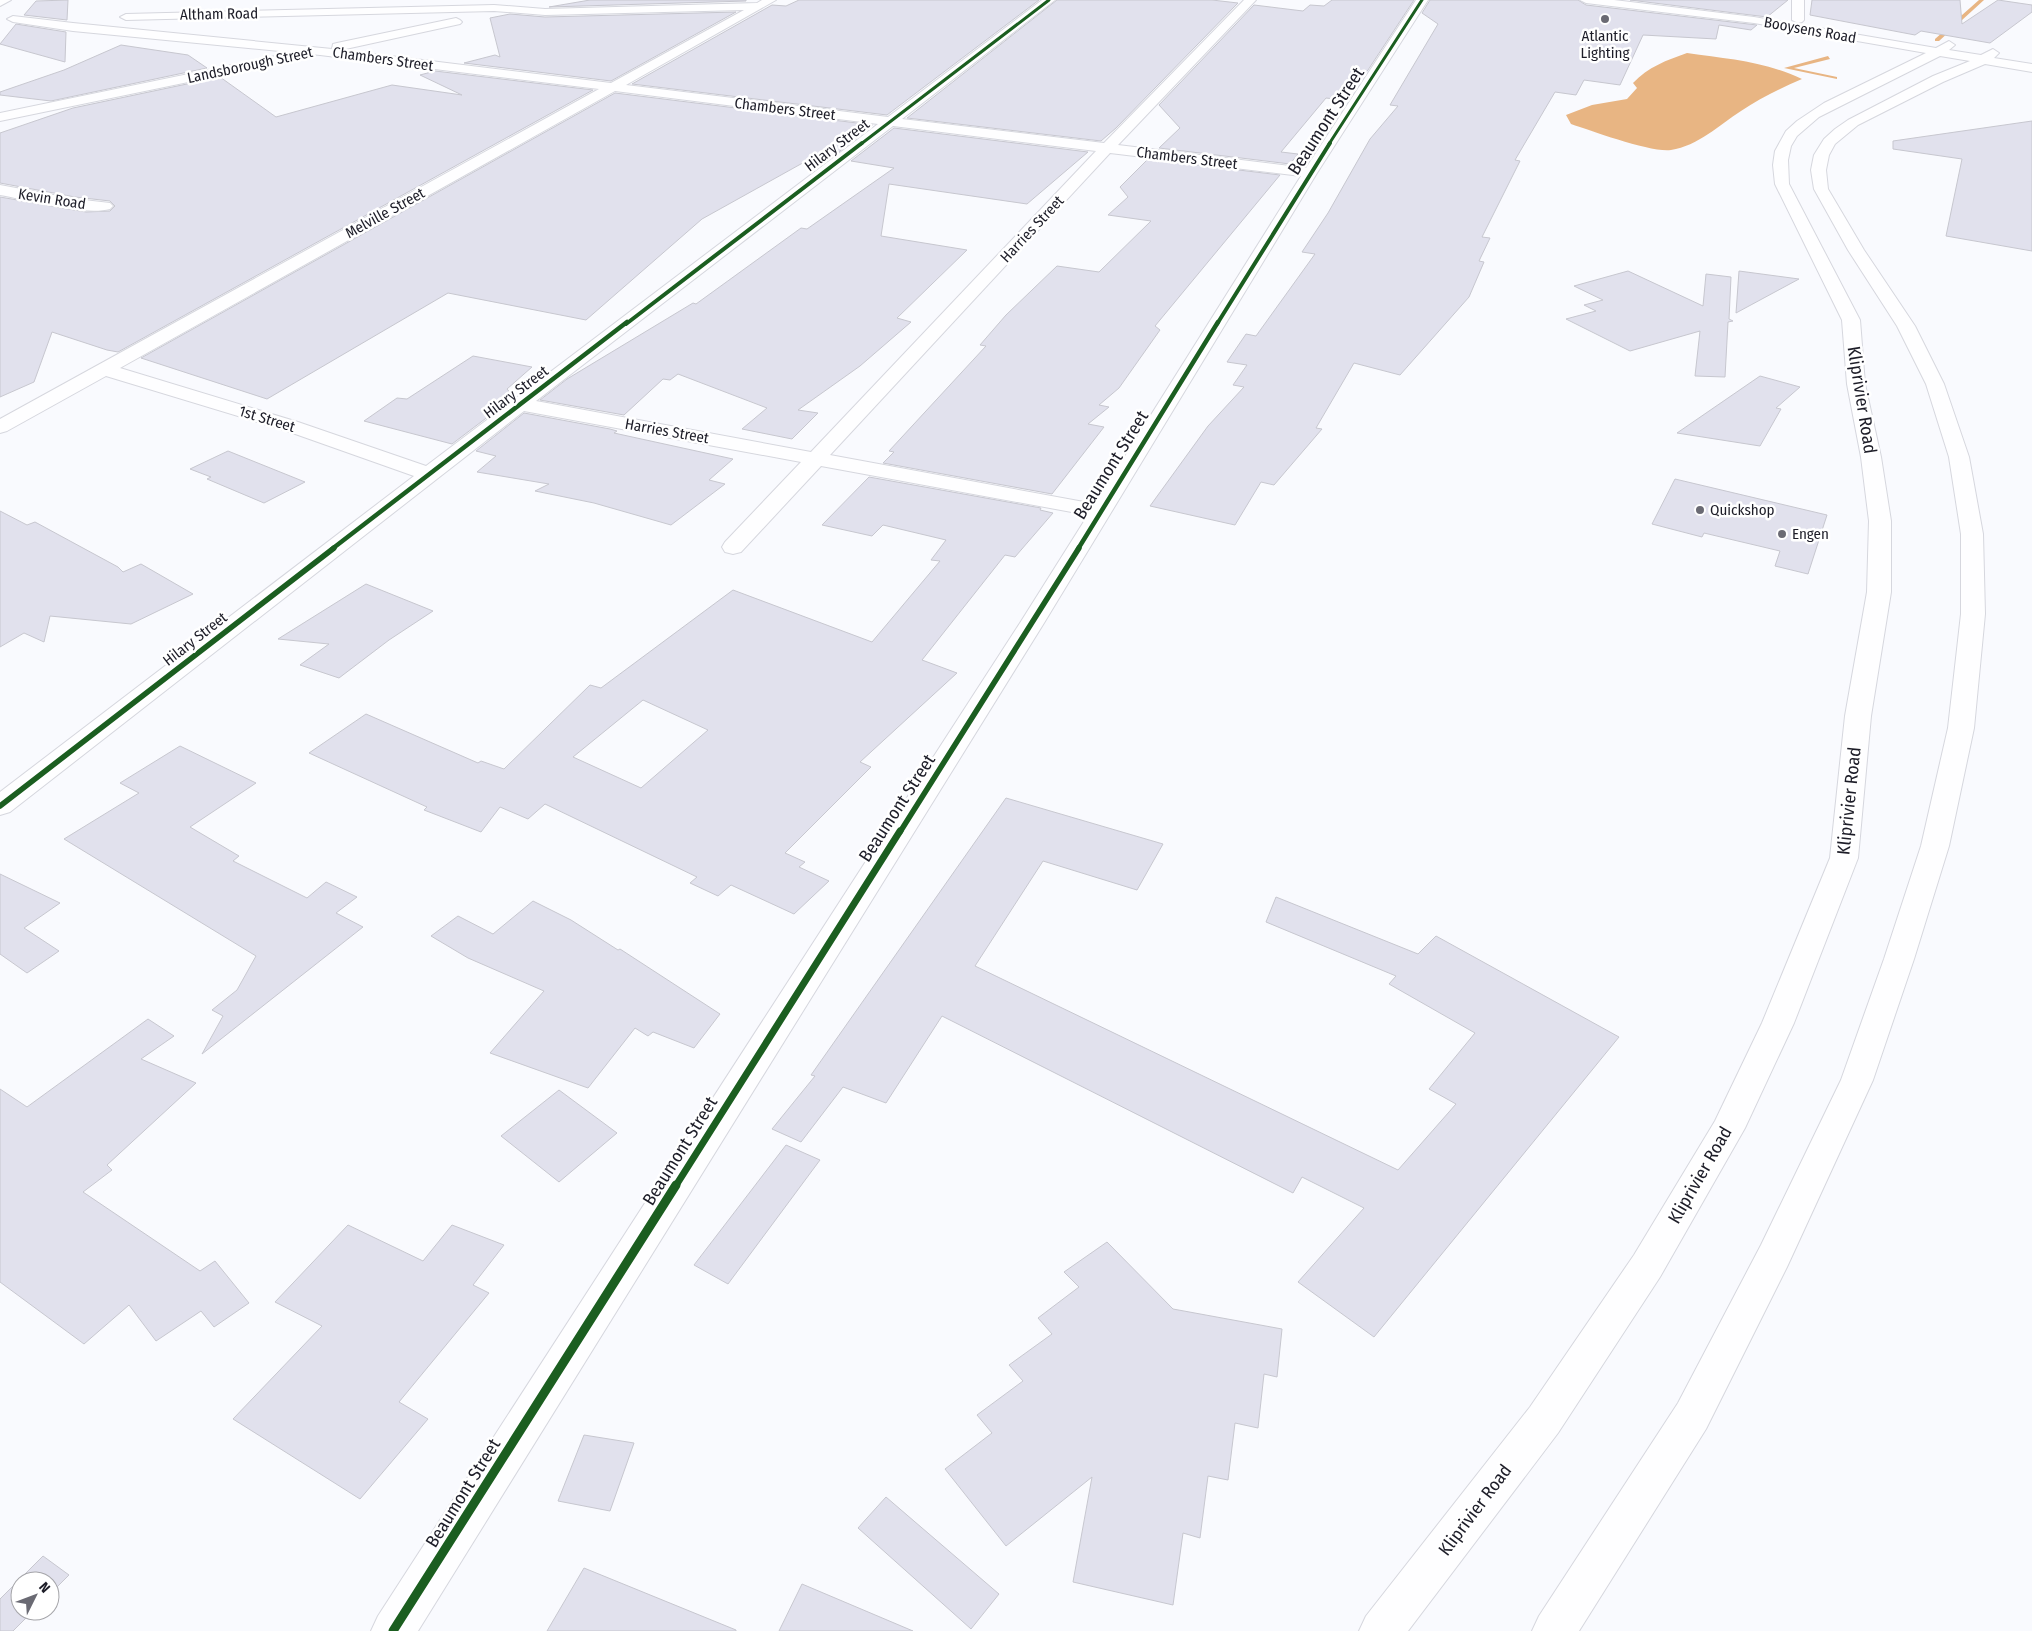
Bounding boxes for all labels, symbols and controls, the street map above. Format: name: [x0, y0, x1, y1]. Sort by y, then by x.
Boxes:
street label: Altham Road: [180, 4, 258, 24]
marker: Atlantic Lighting: [1599, 13, 1611, 25]
street label: Booysens Road: [1763, 13, 1857, 47]
place label: Atlantic Lighting: [1580, 27, 1630, 62]
street label: Landsborough Street: [186, 43, 315, 87]
street label: Chambers Street: [331, 43, 435, 75]
street label: Beaumont Street: [1283, 63, 1369, 179]
street label: Chambers Street: [734, 94, 837, 124]
street label: Hilary Street: [801, 115, 873, 175]
street label: Chambers Street: [1136, 143, 1239, 173]
street label: Melville Street: [342, 184, 428, 242]
street label: Kevin Road: [17, 185, 87, 213]
street label: Harries Street: [996, 192, 1068, 266]
street label: Kliprivier Road: [1843, 345, 1881, 455]
street label: Hilary Street: [480, 362, 552, 422]
street label: 1st Street: [237, 402, 297, 436]
street label: Beaumont Street: [1069, 407, 1153, 523]
street label: Harries Street: [624, 415, 710, 447]
place label: Quickshop: [1710, 501, 1775, 519]
marker: Quickshop: [1694, 504, 1706, 516]
place label: Engen: [1792, 525, 1829, 543]
marker: Engen: [1776, 528, 1788, 540]
street label: Hilary Street: [159, 608, 231, 670]
street label: Kliprivier Road: [1832, 746, 1866, 856]
street label: Beaumont Street: [854, 750, 940, 866]
street label: Beaumont Street: [638, 1093, 722, 1209]
street label: Kliprivier Road: [1663, 1123, 1737, 1227]
street label: Beaumont Street: [421, 1435, 505, 1551]
street label: Kliprivier Road: [1434, 1460, 1516, 1560]
north arrow: [10, 1571, 60, 1621]
text: N: [35, 1579, 53, 1596]

